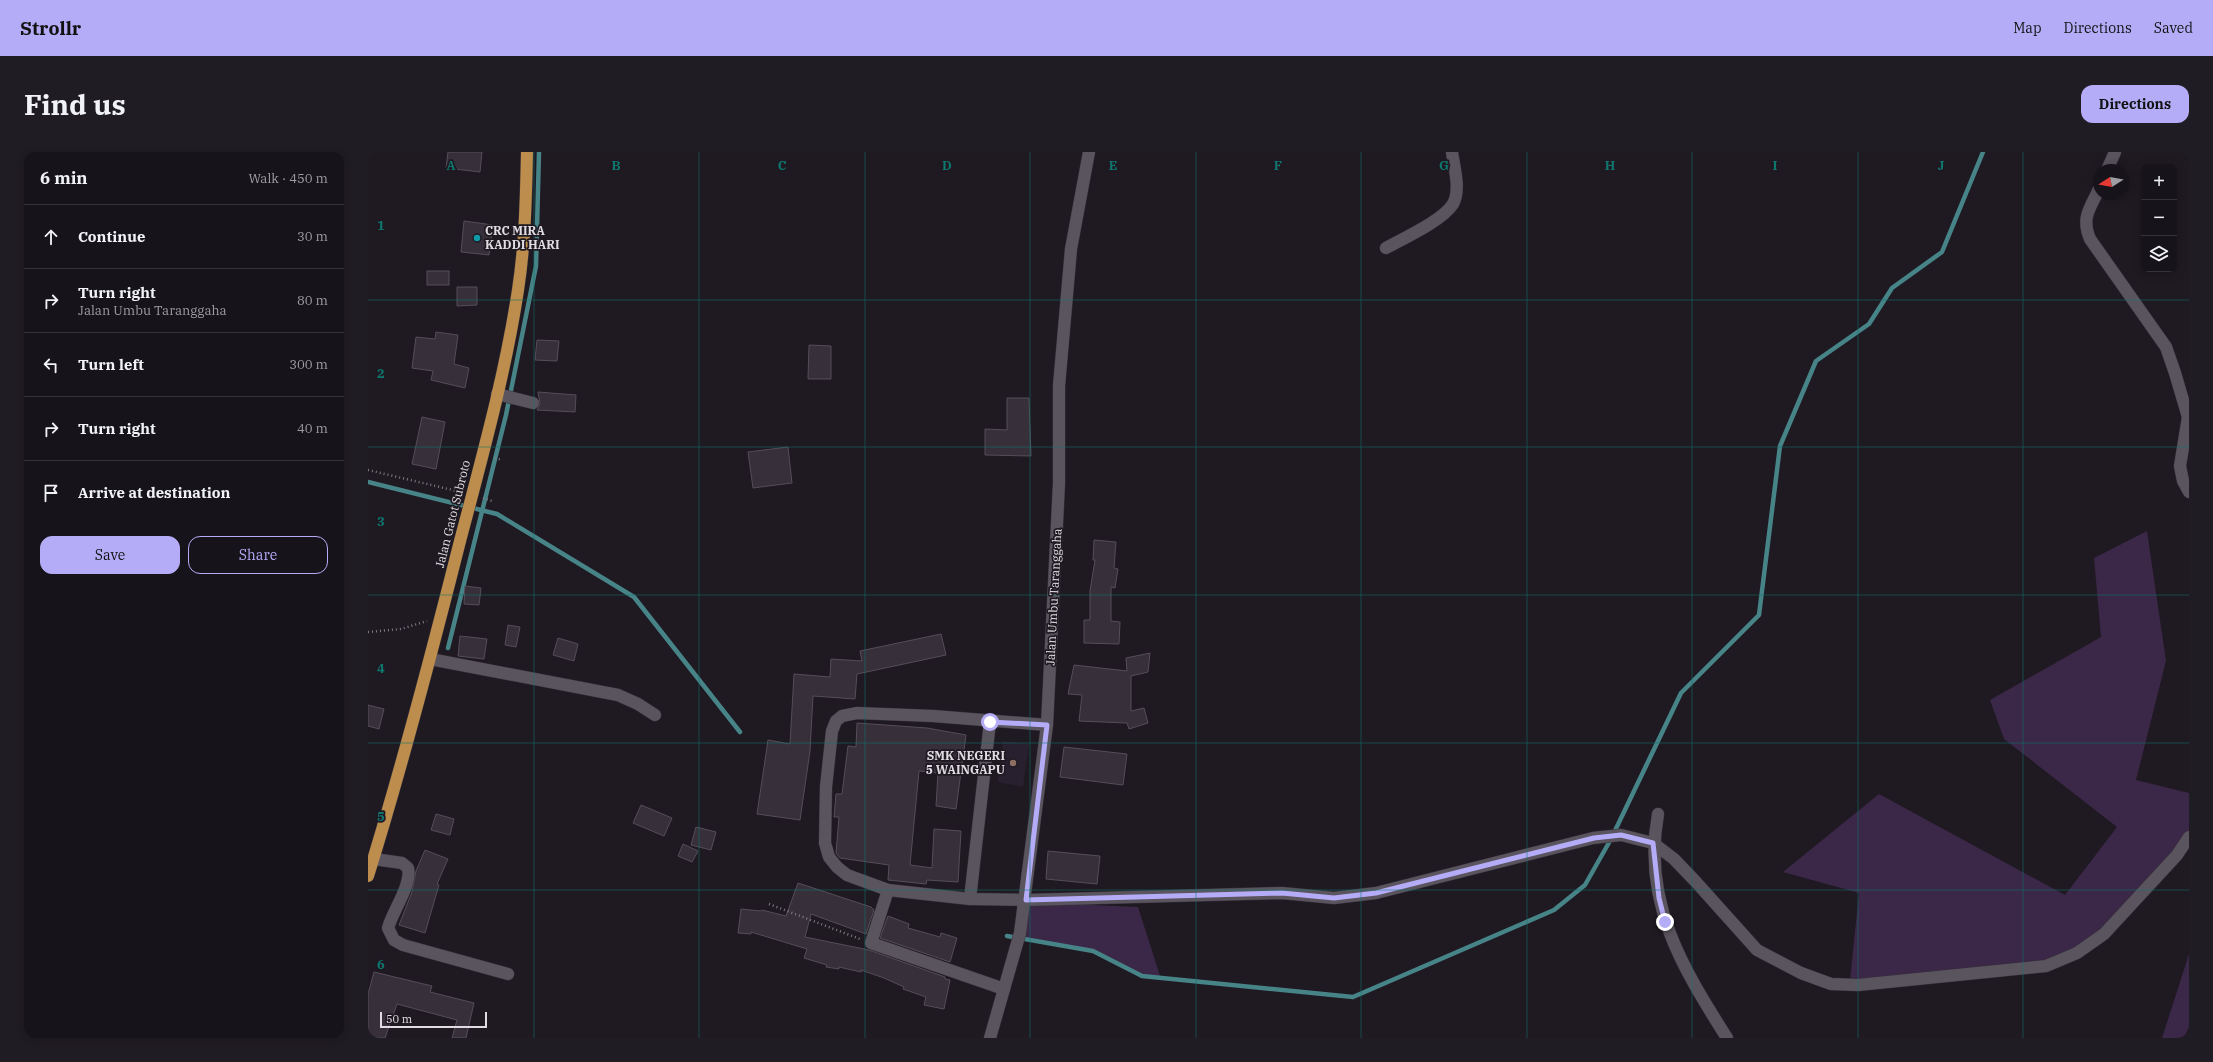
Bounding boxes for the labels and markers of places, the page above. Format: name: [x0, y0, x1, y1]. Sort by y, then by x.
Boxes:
place label: CRC MIRA KADDI HARI: [485, 223, 560, 252]
marker: CRC MIRA KADDI HARI: [472, 233, 482, 243]
place label: SMK NEGERI 5 WAINGAPU: [926, 748, 1005, 777]
marker: SMK NEGERI 5 WAINGAPU: [1008, 758, 1018, 768]

